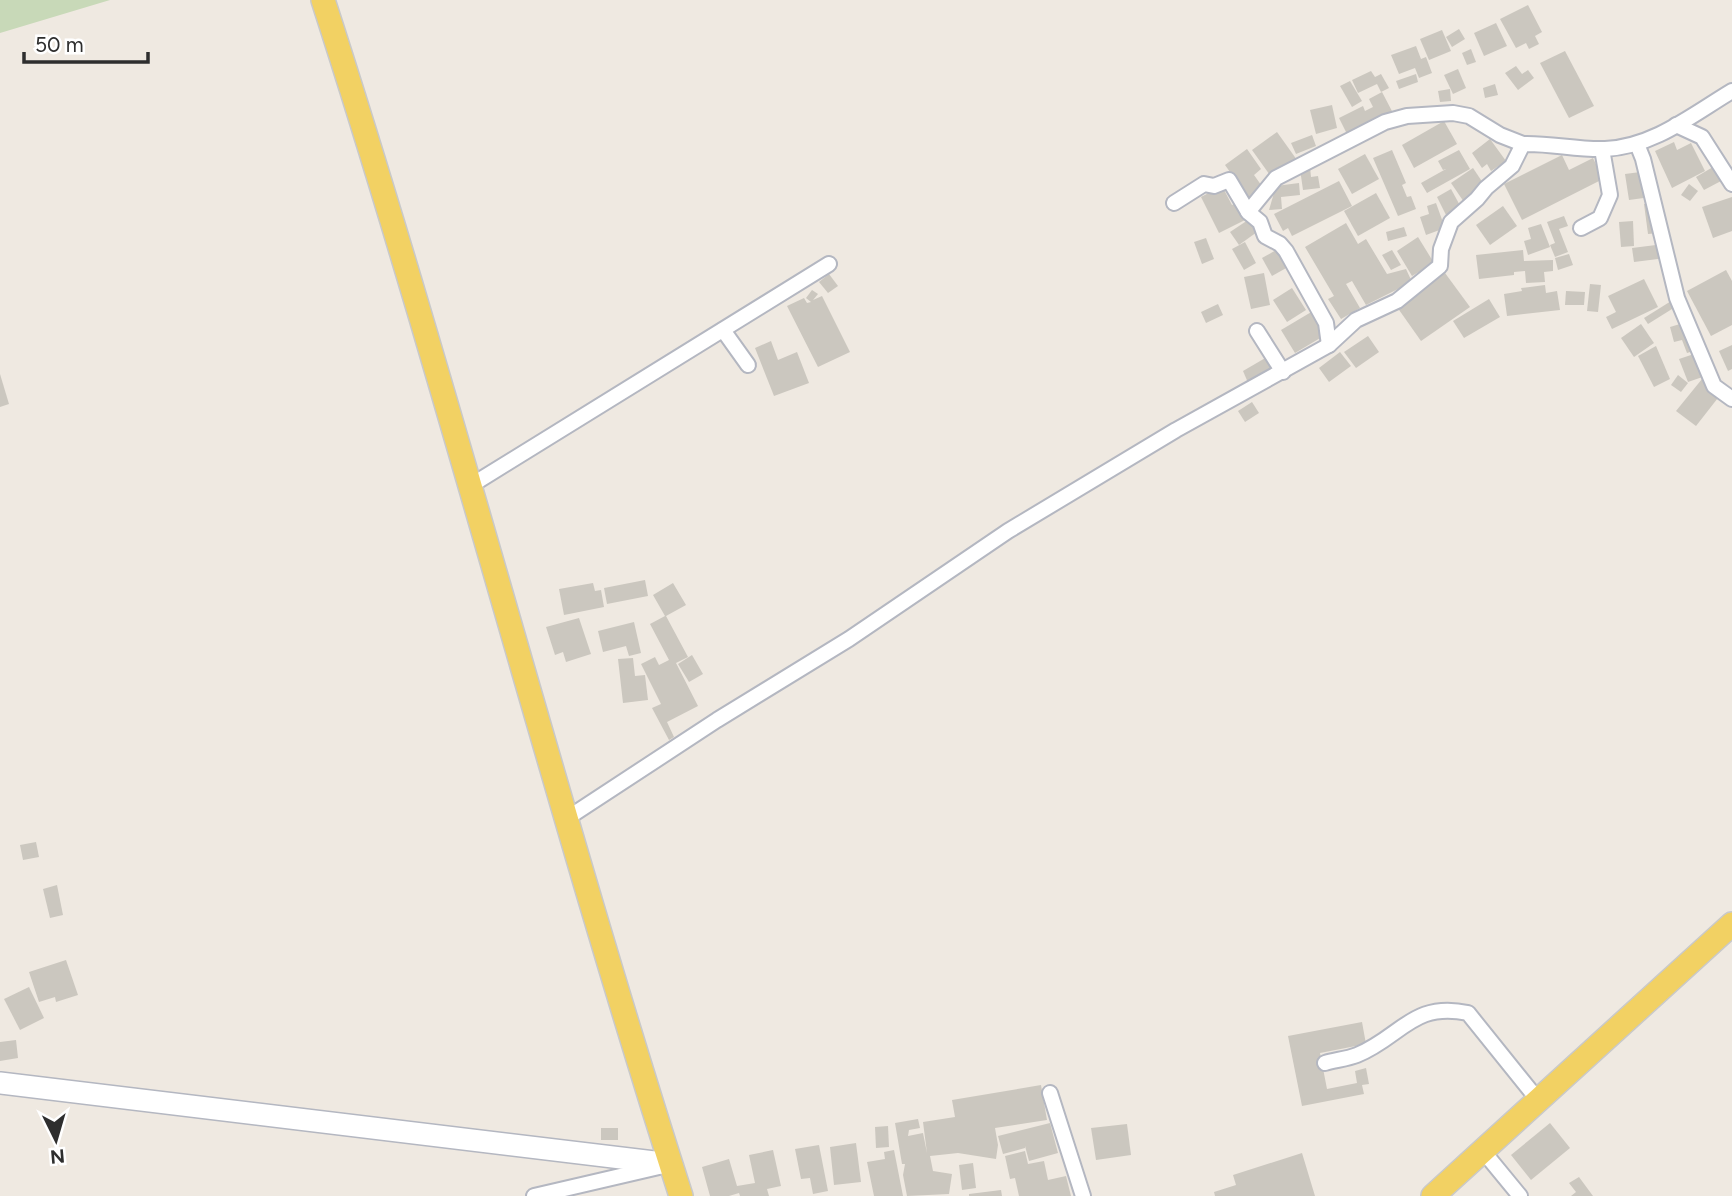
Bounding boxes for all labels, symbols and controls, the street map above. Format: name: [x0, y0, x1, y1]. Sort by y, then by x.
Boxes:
scale bar: [24, 21, 149, 65]
text: 50 m: [35, 32, 84, 57]
north arrow: [21, 1105, 91, 1175]
text: N: [49, 1144, 66, 1169]

